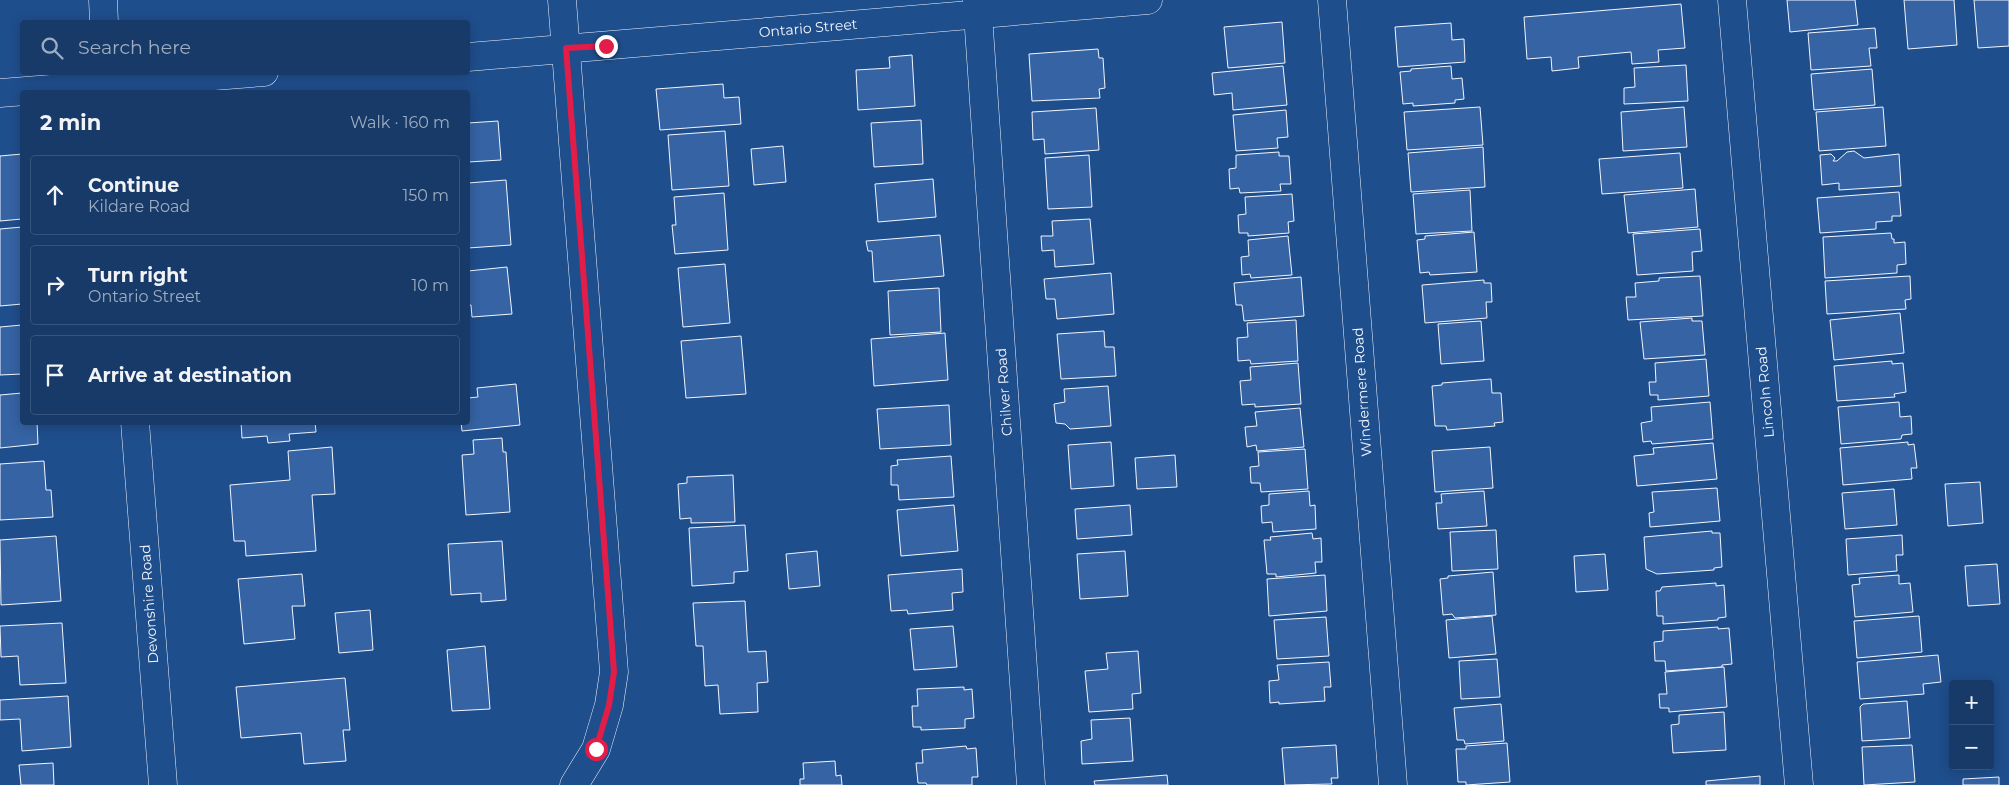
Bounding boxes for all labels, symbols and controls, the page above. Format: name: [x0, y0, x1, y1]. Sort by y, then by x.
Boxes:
street label: Ontario Street: [758, 15, 858, 41]
search box: [20, 20, 470, 75]
icon: search: [38, 34, 66, 62]
route end: [595, 35, 618, 58]
text: Search here: [78, 36, 191, 59]
text: 2 min: [40, 110, 101, 135]
text: Walk · 160 m: [350, 113, 450, 132]
text: Continue: [88, 174, 179, 197]
icon: ahead: [41, 181, 69, 209]
text: 150 m: [402, 186, 449, 205]
text: Kildare Road: [88, 197, 190, 216]
text: Turn right: [88, 264, 188, 287]
icon: right: [41, 271, 69, 299]
text: 10 m: [411, 276, 449, 295]
text: Ontario Street: [88, 287, 201, 306]
street label: Windermere Road: [1349, 327, 1375, 457]
street label: Lincoln Road: [1752, 346, 1778, 438]
street label: Chilver Road: [992, 347, 1016, 437]
icon: arrive: [41, 361, 69, 389]
text: Arrive at destination: [88, 364, 292, 387]
street label: Devonshire Road: [136, 544, 162, 664]
map controls: [1949, 680, 1994, 770]
button: +: [1949, 680, 1994, 725]
button: −: [1949, 725, 1994, 770]
route start: [585, 738, 608, 761]

